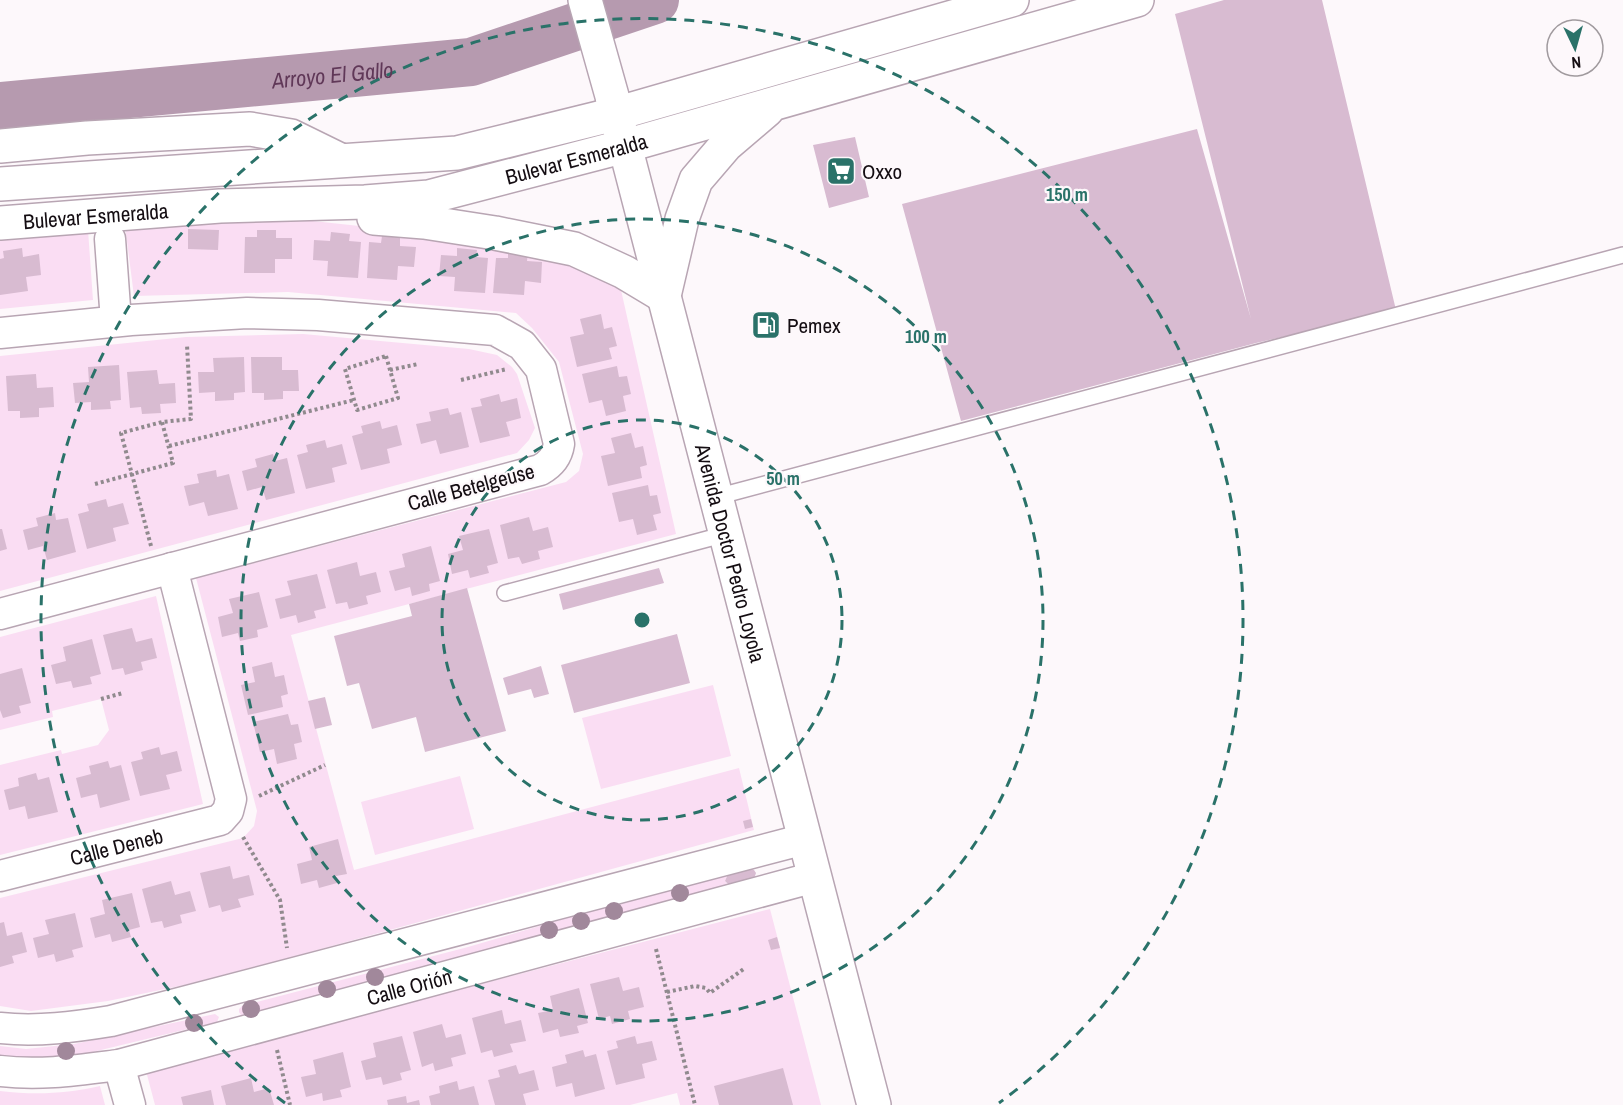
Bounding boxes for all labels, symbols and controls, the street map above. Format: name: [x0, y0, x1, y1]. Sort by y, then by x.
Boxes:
north arrow: [1545, 18, 1605, 78]
text: N: [1571, 52, 1582, 74]
water label: Arroyo El Gallo: [270, 54, 394, 96]
street label: Bulevar Esmeralda: [502, 126, 651, 191]
supermarket icon: Oxxo: [825, 155, 857, 187]
place label: Oxxo: [862, 157, 902, 186]
text: 150 m: [1046, 182, 1088, 207]
street label: Bulevar Esmeralda: [22, 196, 170, 236]
fuel station icon: Pemex: [750, 309, 782, 341]
place label: Pemex: [787, 311, 841, 340]
text: 100 m: [905, 324, 947, 349]
street label: Avenida Doctor Pedro Loyola: [688, 440, 773, 666]
street label: Calle Betelgeuse: [404, 456, 538, 518]
text: 50 m: [766, 466, 800, 491]
centre of rings: [632, 610, 652, 630]
street label: Calle Deneb: [67, 821, 166, 872]
street label: Calle Orión: [363, 961, 455, 1012]

